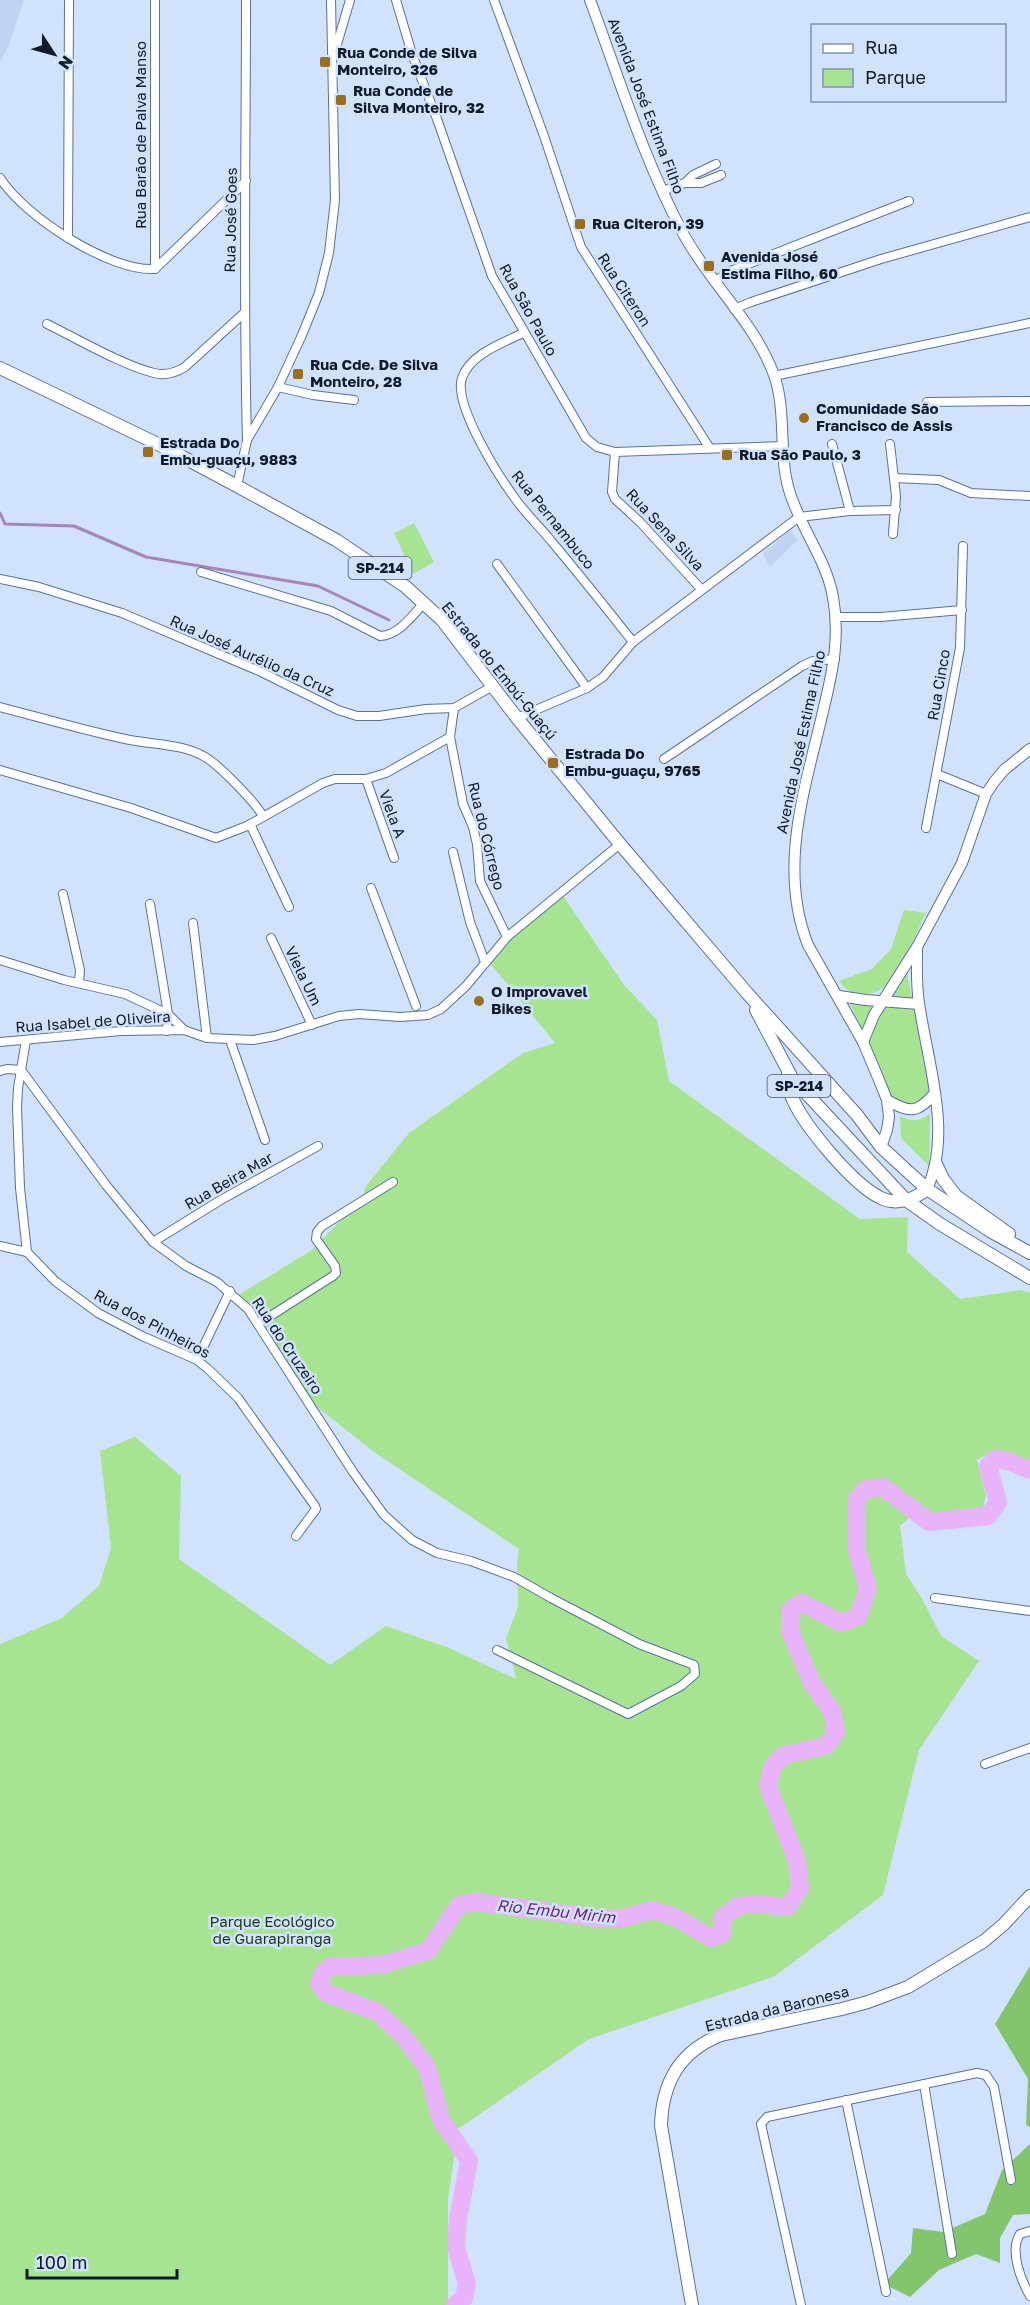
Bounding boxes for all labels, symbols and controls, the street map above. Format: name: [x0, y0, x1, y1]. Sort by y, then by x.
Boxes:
street label: Avenida José Estima Filho: [605, 15, 689, 196]
north arrow: [24, 24, 84, 84]
legend: [811, 24, 1006, 102]
text: Rua: [865, 36, 898, 58]
street label: Rua Barão de Paiva Manso: [131, 41, 149, 229]
place label: Rua Conde de Silva Monteiro, 326: [337, 43, 477, 78]
text: N: [54, 52, 78, 74]
marker: Rua Conde de Silva Monteiro, 326: [318, 55, 332, 69]
text: Parque: [865, 66, 926, 88]
place label: Rua Conde de Silva Monteiro, 32: [353, 81, 484, 116]
marker: Rua Conde de Silva Monteiro, 32: [334, 93, 348, 107]
street label: Rua José Goes: [220, 167, 240, 273]
place label: Rua Citeron, 39: [592, 214, 704, 232]
marker: Rua Citeron, 39: [573, 217, 587, 231]
place label: Avenida José Estima Filho, 60: [721, 247, 838, 282]
street label: Rua Citeron: [594, 249, 655, 330]
marker: Avenida José Estima Filho, 60: [702, 259, 716, 273]
street label: Rua São Paulo: [496, 260, 562, 359]
place label: Rua Cde. De Silva Monteiro, 28: [310, 355, 438, 390]
marker: Rua Cde. De Silva Monteiro, 28: [291, 367, 305, 381]
place label: Comunidade São Francisco de Assis: [816, 399, 953, 434]
marker: Comunidade São Francisco de Assis: [797, 411, 811, 425]
place label: Estrada Do Embu-guaçu, 9883: [160, 433, 297, 468]
marker: Estrada Do Embu-guaçu, 9883: [141, 445, 155, 459]
place label: Rua São Paulo, 3: [739, 445, 861, 463]
marker: Rua São Paulo, 3: [720, 448, 734, 462]
street label: Rua Pernambuco: [508, 466, 599, 572]
street label: Rua Sena Silva: [623, 485, 708, 574]
road number: SP-214: [348, 557, 412, 579]
street label: Estrada do Embú-Guaçú: [438, 598, 561, 743]
street label: Rua José Aurélio da Cruz: [167, 611, 338, 700]
street label: Avenida José Estima Filho: [772, 648, 828, 835]
street label: Rua Cinco: [923, 648, 953, 722]
place label: Estrada Do Embu-guaçu, 9765: [565, 744, 701, 779]
marker: Estrada Do Embu-guaçu, 9765: [546, 756, 560, 770]
street label: Rua do Córrego: [465, 780, 509, 892]
street label: Viela A: [376, 787, 410, 840]
street label: Viela Um: [282, 943, 326, 1008]
place label: O Improvavel Bikes: [491, 982, 588, 1017]
marker: O Improvavel Bikes: [472, 994, 486, 1008]
street label: Rua Isabel de Oliveira: [15, 1007, 171, 1035]
road number: SP-214: [768, 1075, 830, 1097]
street label: Rua Beira Mar: [181, 1147, 276, 1213]
street label: Rua dos Pinheiros: [91, 1285, 214, 1361]
street label: Rua do Cruzeiro: [249, 1293, 327, 1397]
water label: Rio Embu Mirim: [496, 1895, 617, 1927]
park label: Parque Ecológico de Guarapiranga: [210, 1912, 334, 1947]
street label: Estrada da Baronesa: [703, 1981, 851, 2035]
scale bar: [27, 2242, 177, 2280]
text: 100 m: [36, 2251, 87, 2273]

